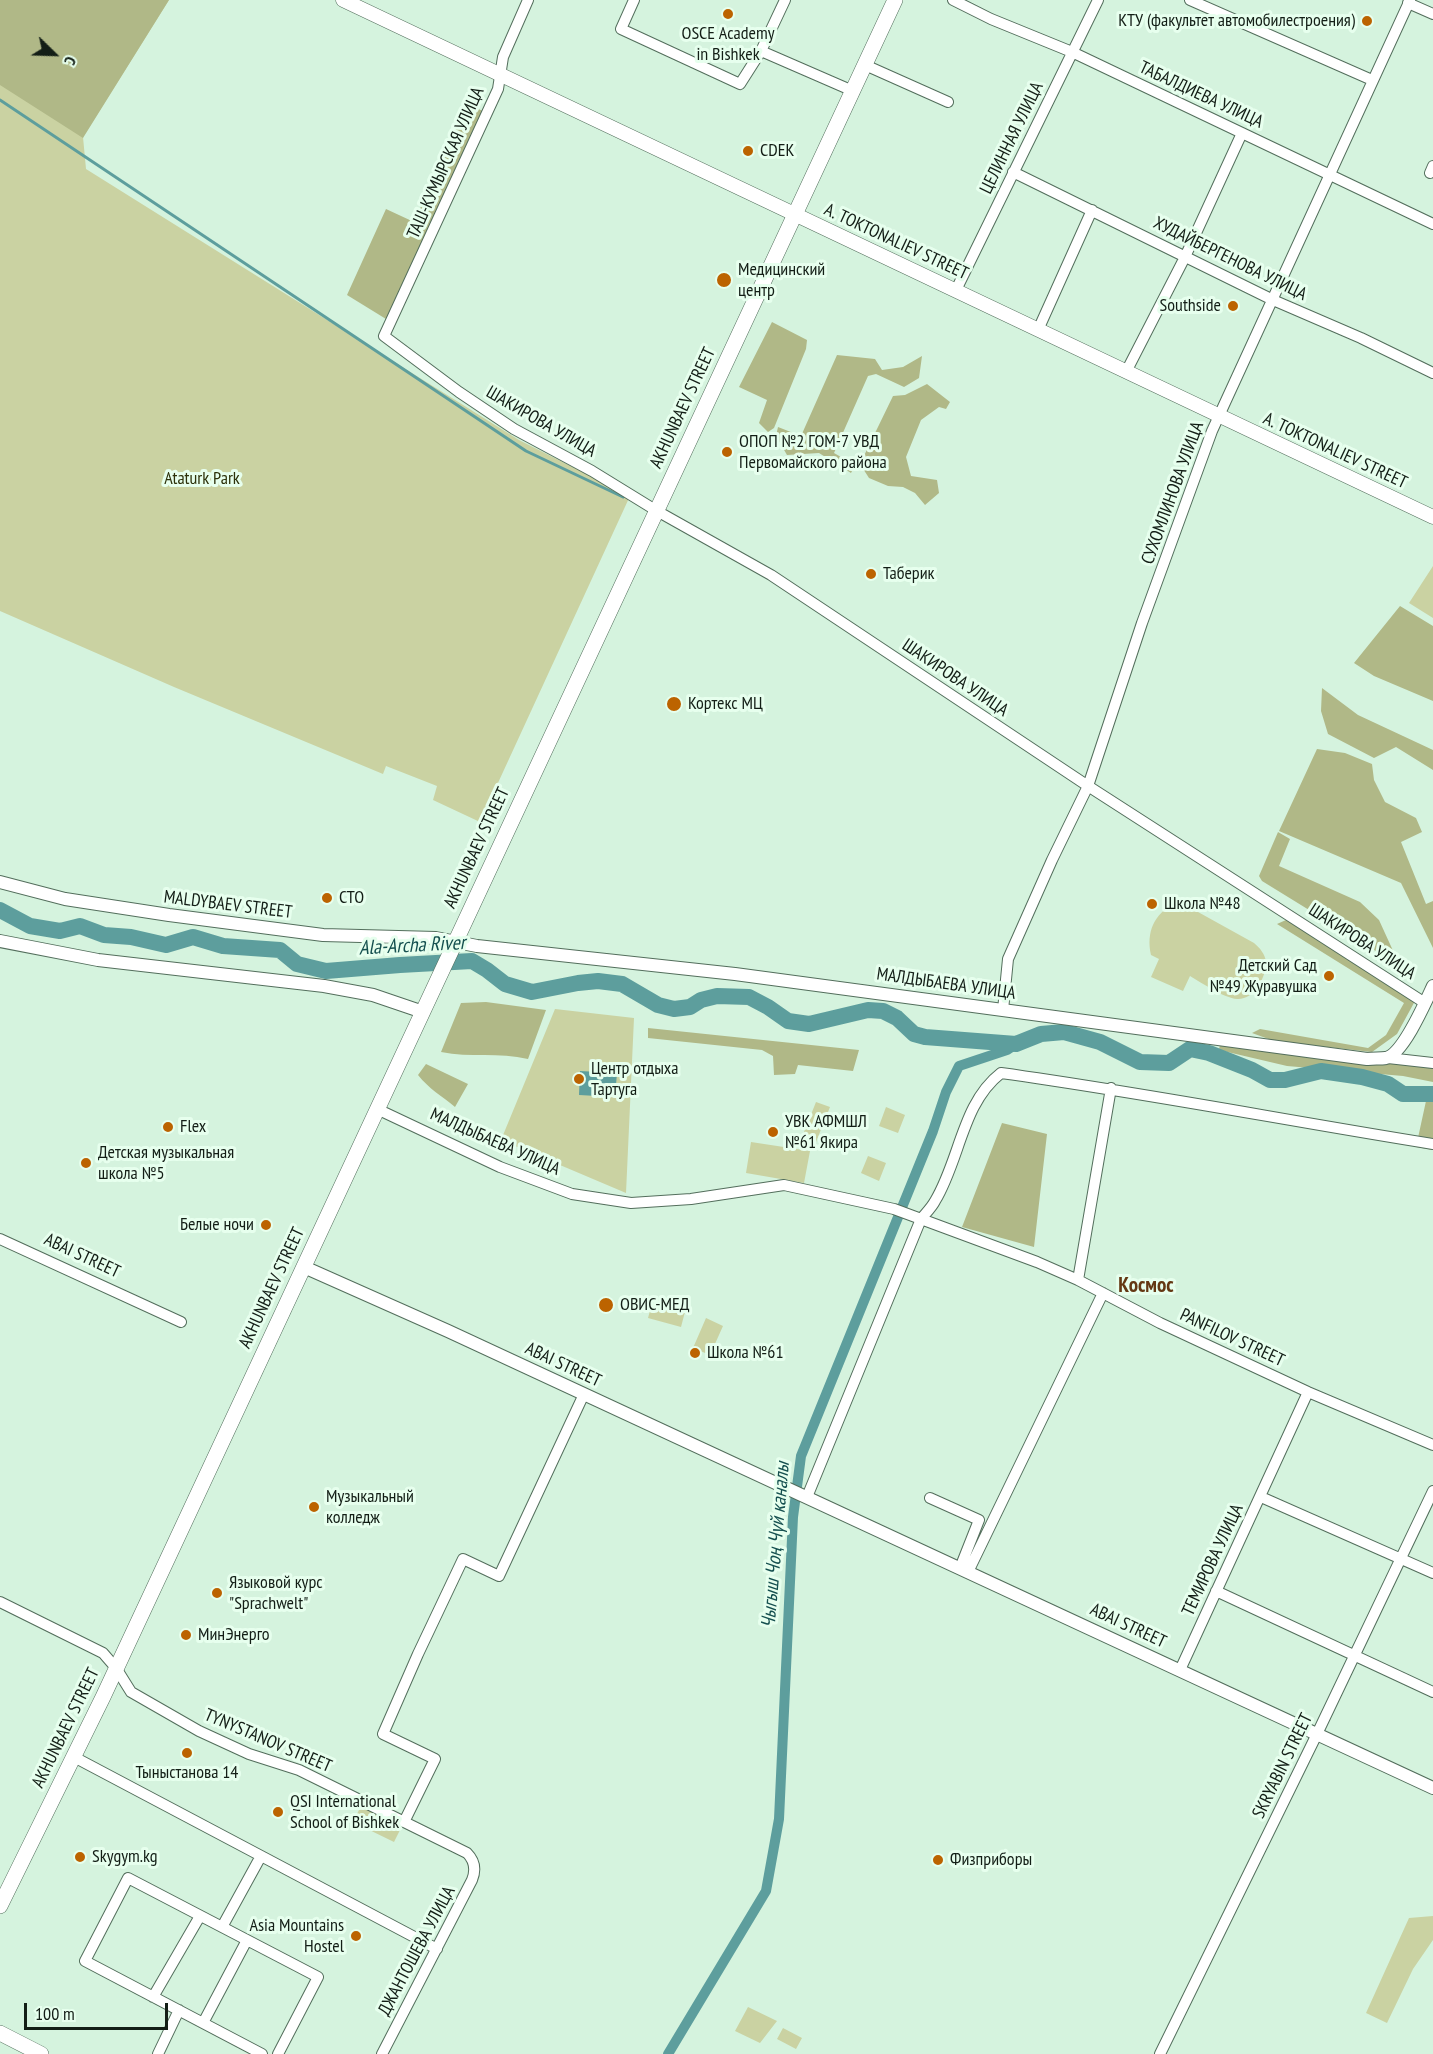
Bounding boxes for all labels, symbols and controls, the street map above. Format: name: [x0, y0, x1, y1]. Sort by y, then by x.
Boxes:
marker: OSCE Academy in Bishkek: [721, 7, 735, 21]
place label: КТУ (факультет автомобилестроения): [1118, 10, 1355, 32]
marker: КТУ (факультет автомобилестроения): [1360, 14, 1374, 28]
place label: OSCE Academy in Bishkek: [681, 23, 775, 66]
north arrow: [24, 24, 84, 84]
text: С: [60, 54, 81, 68]
street label: ТАБАЛДИЕВА УЛИЦА: [1136, 57, 1266, 133]
street label: ЦЕЛИННАЯ УЛИЦА: [976, 79, 1048, 197]
street label: ТАШ-КУМЫРСКАЯ УЛИЦА: [403, 84, 489, 242]
place label: CDEK: [760, 140, 794, 162]
marker: CDEK: [741, 144, 755, 158]
street label: A. TOKTONALIEV STREET: [821, 199, 971, 285]
street label: ХУДАЙБЕРГЕНОВА УЛИЦА: [1150, 213, 1310, 305]
place label: Медицинский центр: [738, 259, 825, 302]
marker: Медицинский центр: [715, 271, 733, 289]
place label: Southside: [1160, 295, 1221, 317]
marker: Southside: [1226, 299, 1240, 313]
street label: AKHUNBAEV STREET: [646, 344, 720, 472]
street label: ШАКИРОВА УЛИЦА: [482, 382, 600, 462]
street label: A. TOKTONALIEV STREET: [1260, 408, 1410, 494]
street label: СУХОМЛИНОВА УЛИЦА: [1137, 419, 1209, 567]
place label: ОПОП №2 ГОМ-7 УВД Первомайского района: [739, 431, 887, 474]
marker: ОПОП №2 ГОМ-7 УВД Первомайского района: [720, 445, 734, 459]
park label: Ataturk Park: [164, 468, 240, 490]
place label: Таберик: [883, 563, 935, 585]
marker: Таберик: [864, 567, 878, 581]
street label: ШАКИРОВА УЛИЦА: [898, 635, 1012, 721]
place label: Кортекс МЦ: [688, 693, 763, 715]
marker: Кортекс МЦ: [665, 695, 683, 713]
street label: AKHUNBAEV STREET: [440, 784, 514, 912]
street label: MALDYBAEV STREET: [163, 886, 293, 924]
place label: CTO: [339, 887, 364, 909]
marker: CTO: [320, 891, 334, 905]
place label: Школа №48: [1164, 893, 1241, 915]
marker: Школа №48: [1145, 897, 1159, 911]
street label: ШАКИРОВА УЛИЦА: [1304, 899, 1420, 985]
water label: Ala-Archa River: [358, 931, 466, 961]
place label: Детский Сад №49 Журавушка: [1210, 955, 1317, 998]
street label: МАЛДЫБАЕВА УЛИЦА: [875, 964, 1017, 1004]
marker: Детский Сад №49 Журавушка: [1322, 969, 1336, 983]
place label: Центр отдыха Тартуга: [591, 1058, 678, 1100]
marker: Центр отдыха Тартуга: [572, 1072, 586, 1086]
street label: МАЛДЫБАЕВА УЛИЦА: [427, 1104, 563, 1180]
place label: УВК АФМШЛ №61 Якира: [785, 1111, 867, 1154]
place label: Flex: [180, 1116, 206, 1138]
marker: Flex: [161, 1120, 175, 1134]
marker: УВК АФМШЛ №61 Якира: [766, 1125, 780, 1139]
place label: Детская музыкальная школа №5: [98, 1142, 234, 1184]
marker: Детская музыкальная школа №5: [79, 1156, 93, 1170]
place label: Белые ночи: [180, 1214, 254, 1236]
marker: Белые ночи: [259, 1218, 273, 1232]
street label: AKHUNBAEV STREET: [235, 1224, 309, 1352]
street label: ABAI STREET: [41, 1229, 123, 1283]
district label: Космос: [1118, 1273, 1174, 1299]
place label: ОВИС-МЕД: [620, 1294, 689, 1316]
marker: ОВИС-МЕД: [597, 1296, 615, 1314]
street label: PANFILOV STREET: [1176, 1304, 1288, 1372]
street label: ABAI STREET: [522, 1338, 604, 1392]
place label: Школа №61: [707, 1342, 784, 1364]
marker: Школа №61: [688, 1346, 702, 1360]
water label: Чыгыш Чоң Чүй каналы: [757, 1461, 795, 1629]
place label: Музыкальный колледж: [326, 1486, 414, 1528]
marker: Музыкальный колледж: [307, 1500, 321, 1514]
street label: ТЕМИРОВА УЛИЦА: [1178, 1501, 1248, 1619]
place label: Языковой курс "Sprachwelt": [229, 1572, 323, 1614]
marker: Языковой курс "Sprachwelt": [210, 1586, 224, 1600]
street label: ABAI STREET: [1087, 1599, 1169, 1653]
place label: МинЭнерго: [198, 1624, 270, 1646]
marker: МинЭнерго: [179, 1628, 193, 1642]
street label: AKHUNBAEV STREET: [28, 1664, 104, 1792]
street label: TYNYSTANOV STREET: [201, 1704, 335, 1778]
street label: SKRYABIN STREET: [1248, 1710, 1318, 1822]
marker: Тыныстанова 14: [180, 1746, 194, 1760]
place label: Тыныстанова 14: [136, 1762, 238, 1784]
place label: QSI International School of Bishkek: [290, 1791, 399, 1834]
marker: QSI International School of Bishkek: [271, 1805, 285, 1819]
place label: Skygym.kg: [92, 1846, 158, 1868]
place label: Физприборы: [950, 1849, 1032, 1871]
marker: Skygym.kg: [73, 1850, 87, 1864]
marker: Физприборы: [931, 1853, 945, 1867]
street label: ДЖАНТОШЕВА УЛИЦА: [374, 1883, 460, 2019]
place label: Asia Mountains Hostel: [249, 1915, 344, 1958]
marker: Asia Mountains Hostel: [349, 1929, 363, 1943]
scale bar: [27, 1991, 171, 2029]
text: 100 m: [35, 2002, 75, 2025]

